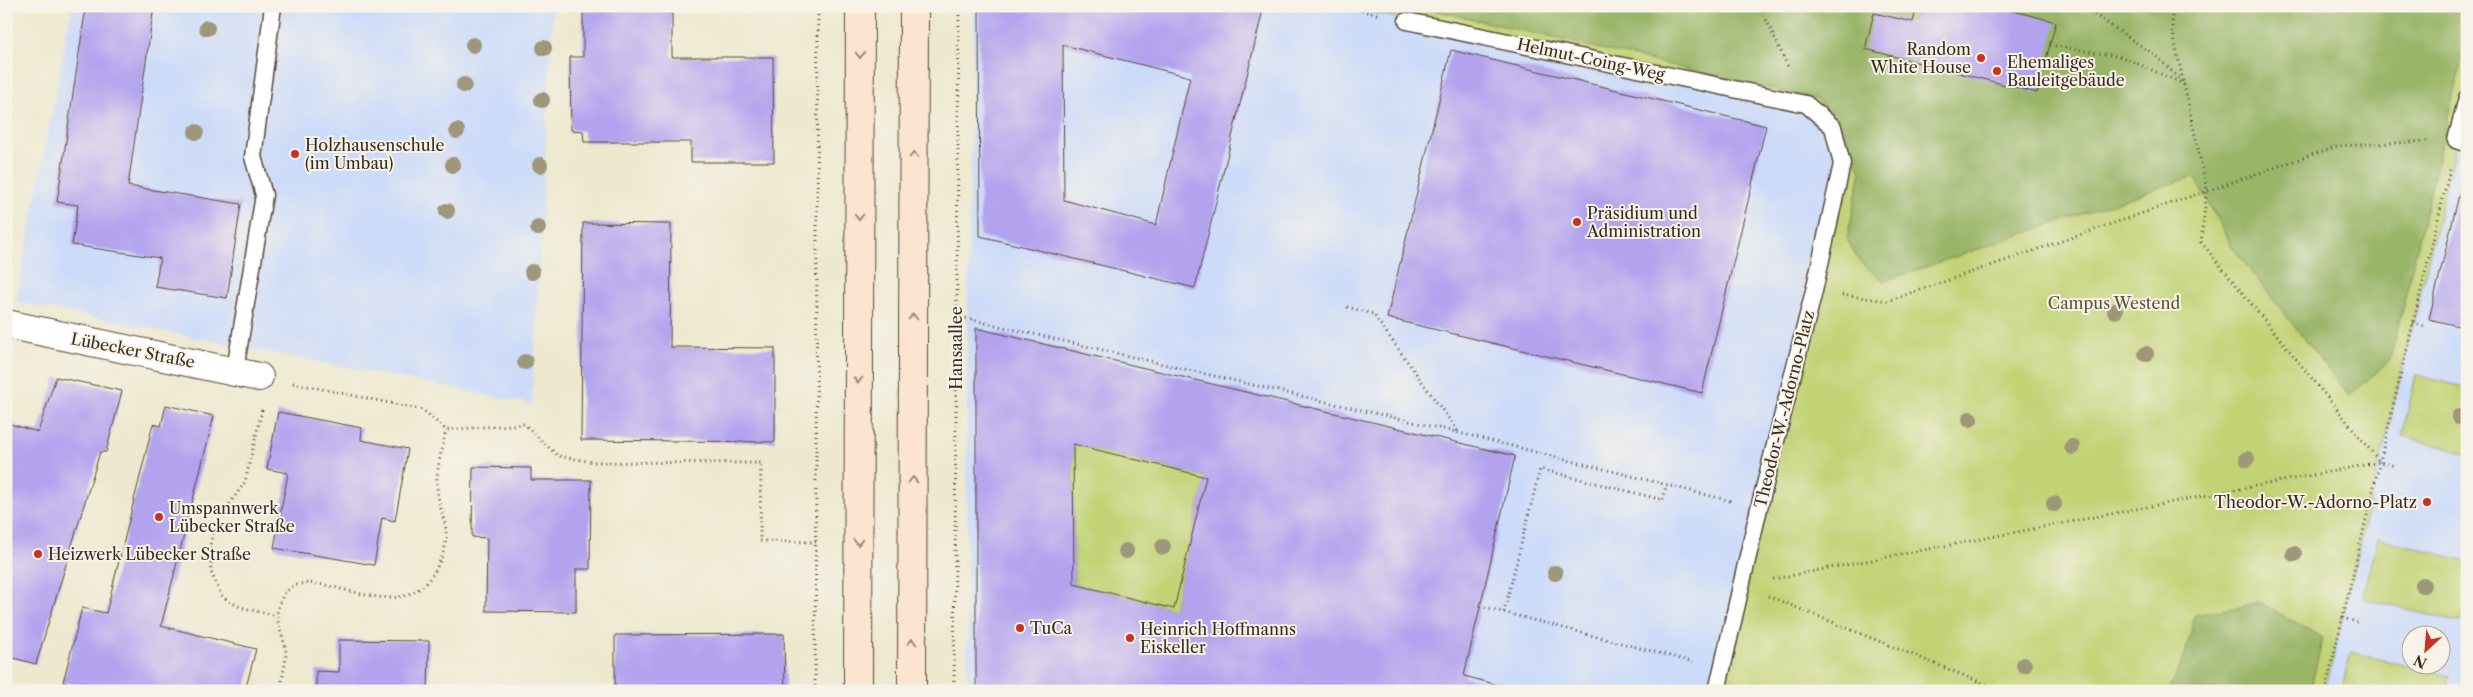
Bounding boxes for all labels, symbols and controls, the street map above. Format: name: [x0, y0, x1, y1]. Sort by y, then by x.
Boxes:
street label: Helmut-Coing-Weg: [1515, 34, 1667, 85]
place label: Random White House: [1869, 39, 1971, 77]
one-way arrow: [855, 52, 865, 59]
marker: Random White House: [1975, 52, 1987, 64]
place label: Ehemaliges Bauleitgebäude: [2007, 52, 2125, 90]
marker: Ehemaliges Bauleitgebäude: [1991, 65, 2003, 77]
place label: Holzhausenschule (im Umbau): [305, 135, 444, 173]
marker: Holzhausenschule (im Umbau): [289, 148, 301, 160]
one-way arrow: [909, 150, 919, 158]
place label: Präsidium und Administration: [1586, 203, 1701, 241]
one-way arrow: [854, 214, 864, 222]
marker: Präsidium und Administration: [1571, 216, 1583, 228]
park label: Campus Westend: [2048, 293, 2180, 313]
street label: Hansaallee: [946, 306, 966, 390]
street label: Theodor-W.-Adorno-Platz: [1750, 308, 1818, 510]
one-way arrow: [908, 313, 918, 320]
street label: Lübecker Straße: [69, 328, 197, 372]
one-way arrow: [853, 376, 863, 384]
one-way arrow: [908, 475, 918, 483]
place label: Theodor-W.-Adorno-Platz: [2214, 492, 2417, 512]
marker: Theodor-W.-Adorno-Platz: [2421, 496, 2433, 508]
place label: Umspannwerk Lübecker Straße: [169, 498, 295, 536]
marker: Umspannwerk Lübecker Straße: [153, 511, 165, 523]
one-way arrow: [853, 539, 863, 547]
place label: Heizwerk Lübecker Straße: [48, 544, 251, 564]
marker: Heizwerk Lübecker Straße: [32, 548, 44, 560]
place label: TuCa: [1030, 618, 1072, 638]
place label: Heinrich Hoffmanns Eiskeller: [1140, 619, 1296, 657]
marker: TuCa: [1014, 622, 1026, 634]
north arrow: [2400, 624, 2450, 674]
marker: Heinrich Hoffmanns Eiskeller: [1124, 632, 1136, 644]
one-way arrow: [907, 638, 917, 646]
text: N: [2411, 651, 2430, 672]

